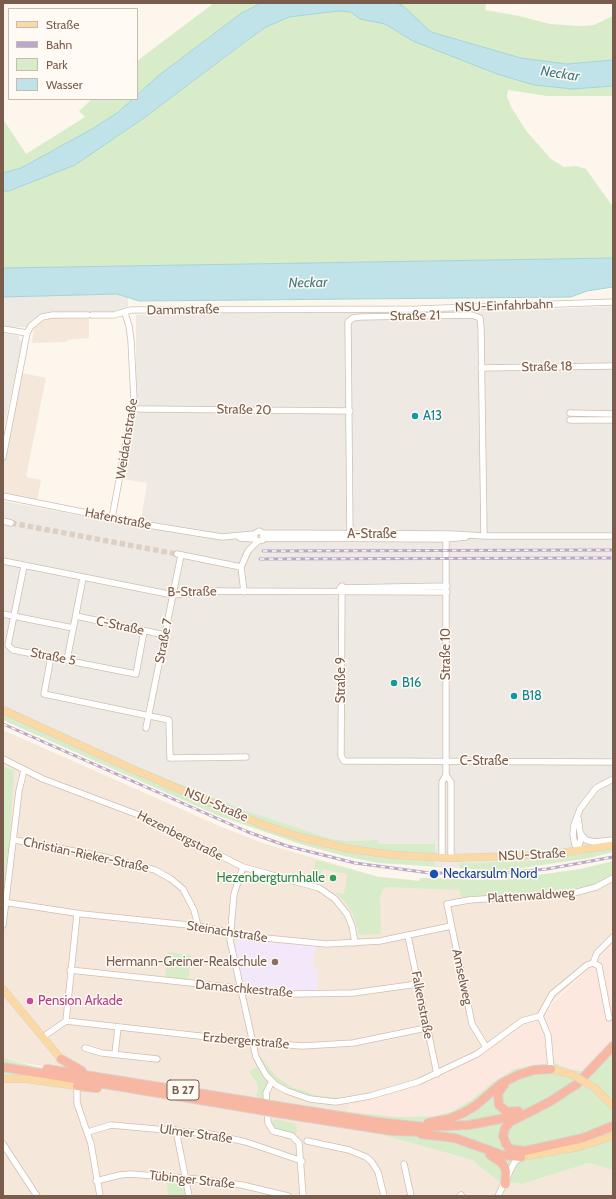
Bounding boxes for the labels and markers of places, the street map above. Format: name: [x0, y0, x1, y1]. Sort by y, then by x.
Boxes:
place label: A13: [423, 408, 442, 424]
marker: A13: [410, 411, 420, 421]
place label: B16: [402, 675, 421, 691]
marker: B16: [389, 678, 399, 688]
place label: B18: [522, 688, 542, 704]
marker: B18: [509, 691, 519, 701]
place label: Neckarsulm Nord: [443, 866, 537, 882]
marker: Neckarsulm Nord: [428, 868, 440, 880]
place label: Hezenbergturnhalle: [216, 870, 325, 886]
marker: Hezenbergturnhalle: [328, 873, 338, 883]
place label: Hermann-Greiner-Realschule: [106, 954, 267, 970]
marker: Hermann-Greiner-Realschule: [270, 957, 280, 967]
place label: Pension Arkade: [38, 993, 123, 1009]
marker: Pension Arkade: [25, 996, 35, 1006]

